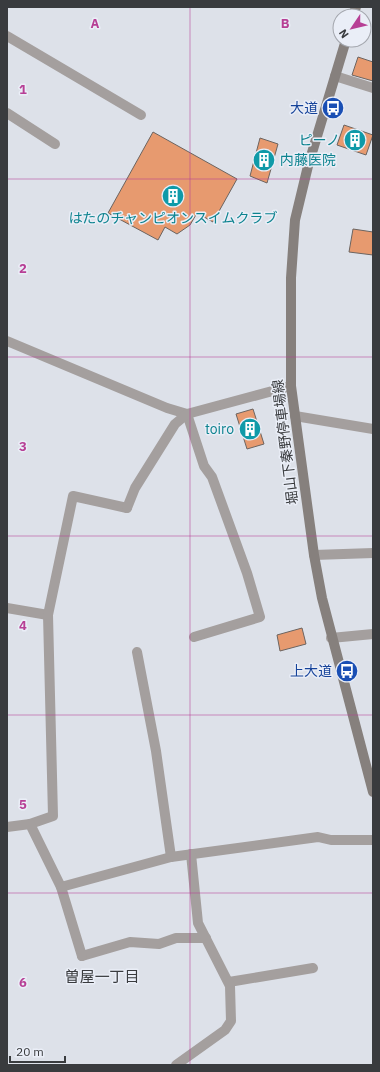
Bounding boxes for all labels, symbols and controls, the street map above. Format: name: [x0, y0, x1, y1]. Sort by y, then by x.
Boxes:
north arrow: [332, 8, 372, 48]
text: A: [91, 15, 100, 32]
text: B: [281, 15, 290, 32]
text: N: [336, 26, 352, 41]
text: 1: [19, 81, 27, 98]
bus stop icon: 大道: [320, 95, 346, 121]
place label: 大道: [290, 99, 318, 117]
building icon: ピーノ: [342, 127, 368, 153]
place label: ピーノ: [299, 131, 340, 149]
building icon: 内藤医院: [251, 147, 277, 173]
place label: 内藤医院: [280, 151, 336, 169]
building icon: はたのチャンピオンスイムクラブ: [160, 183, 186, 209]
place label: はたのチャンピオンスイムクラブ: [68, 209, 278, 227]
text: 2: [19, 260, 27, 277]
street label: 堀山下秦野停車場線: [268, 378, 302, 506]
building icon: toiro: [237, 416, 263, 442]
place label: toiro: [205, 420, 234, 438]
text: 3: [19, 438, 27, 455]
text: 4: [19, 617, 27, 634]
bus stop icon: 上大道: [334, 658, 360, 684]
place label: 上大道: [290, 662, 332, 680]
text: 5: [19, 796, 27, 813]
district label: 曽屋一丁目: [64, 967, 140, 986]
text: 6: [19, 974, 27, 991]
scale bar: [10, 1038, 65, 1064]
text: 20 m: [16, 1044, 44, 1059]

